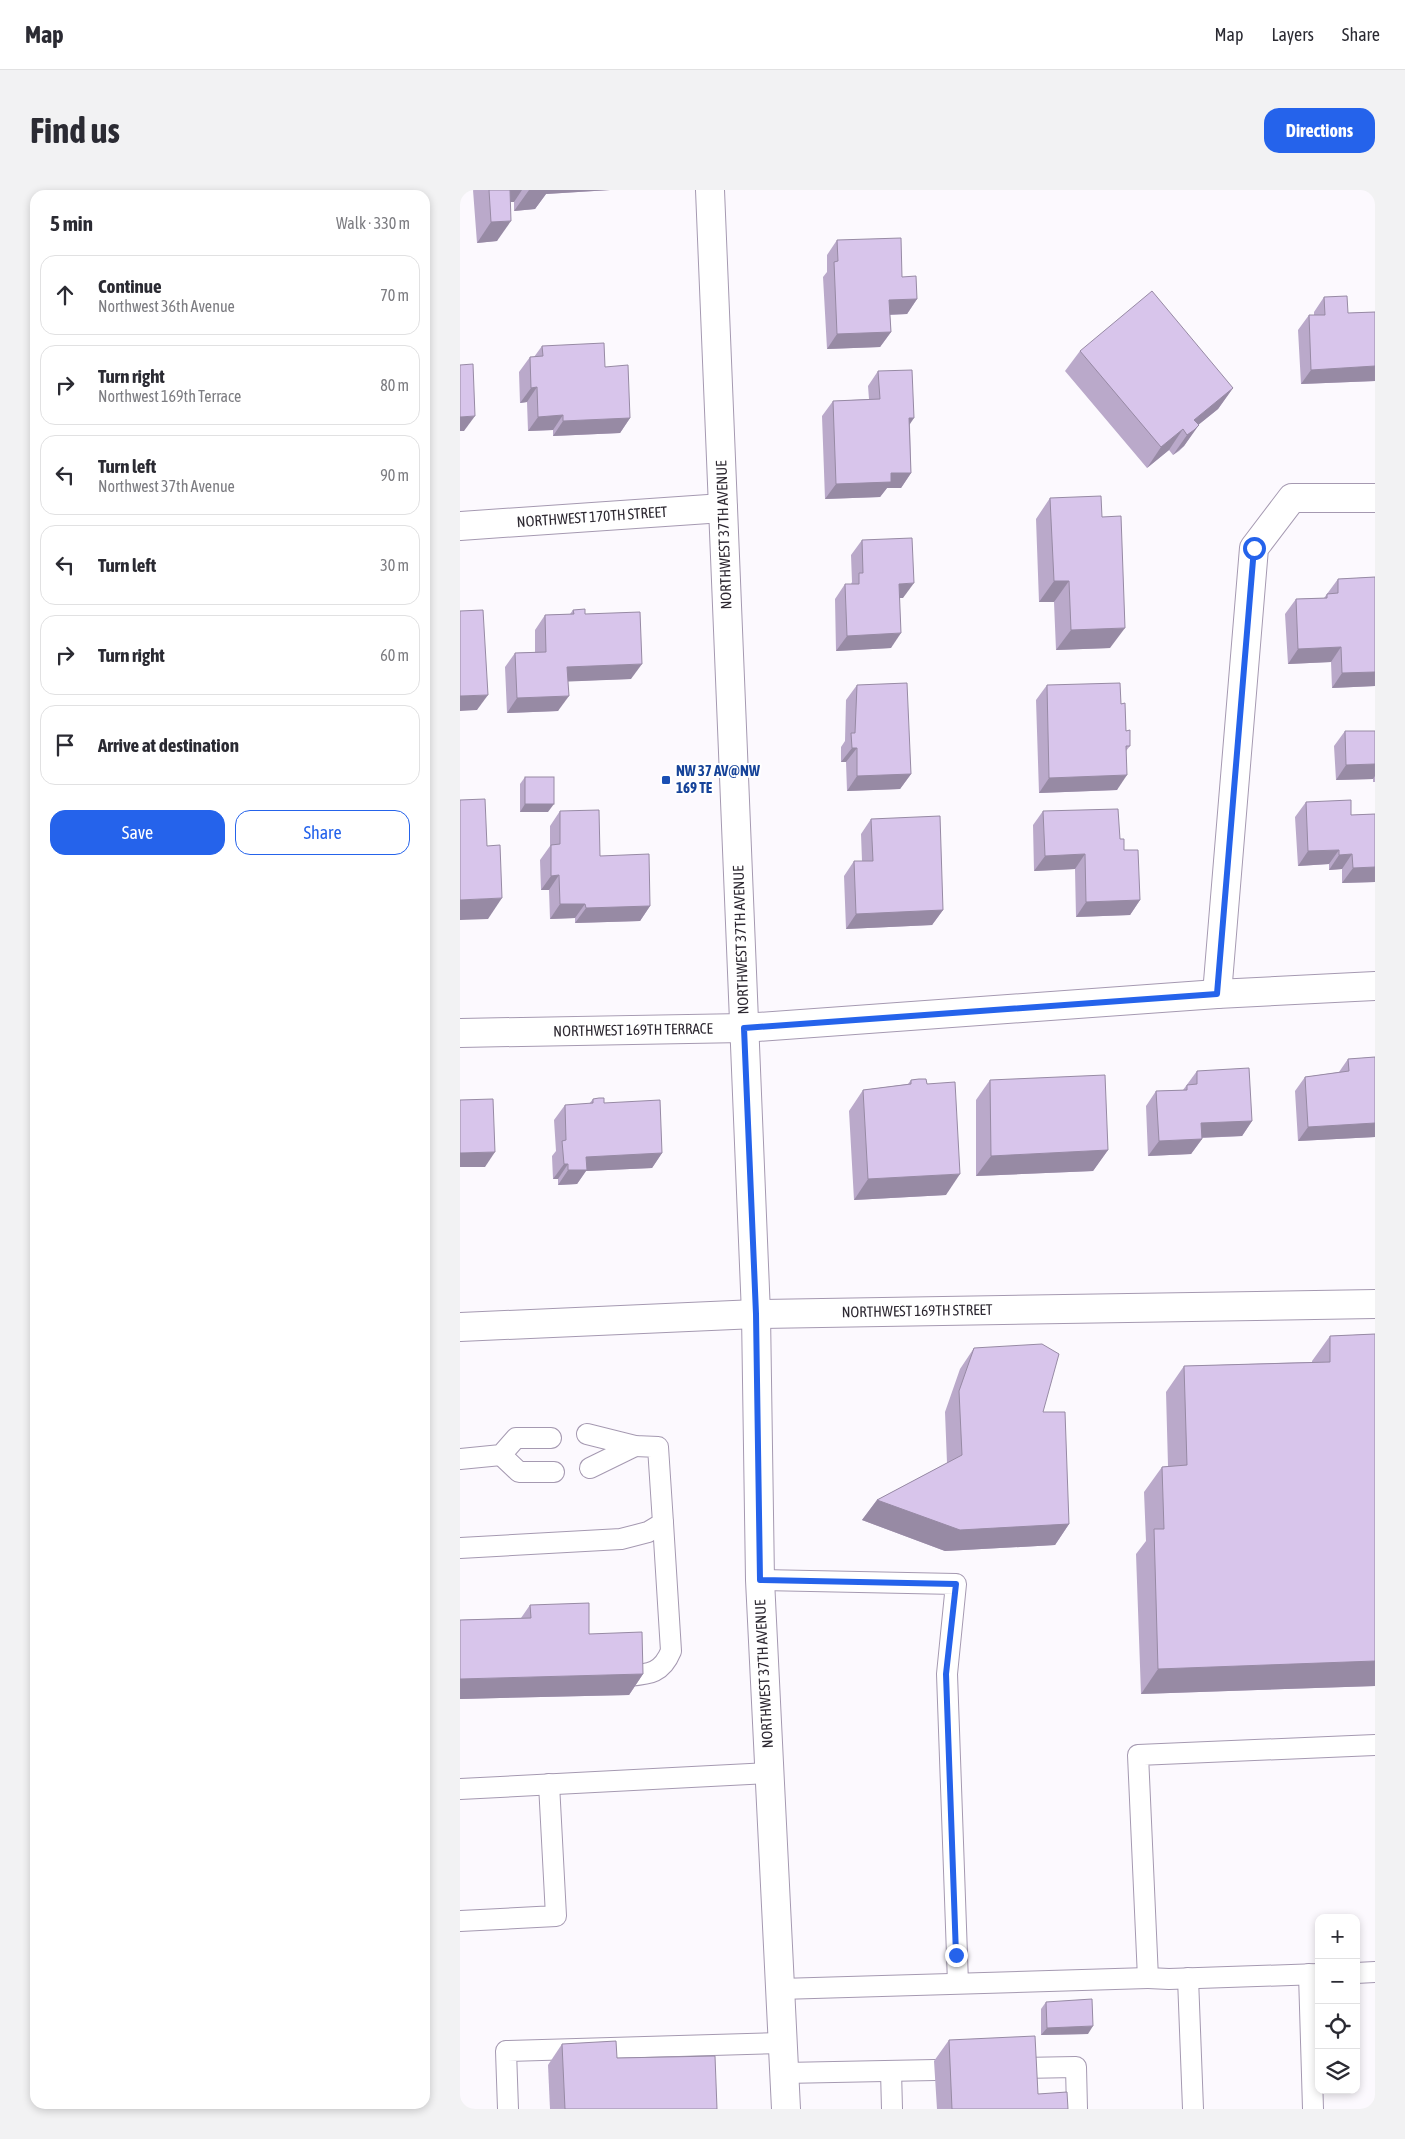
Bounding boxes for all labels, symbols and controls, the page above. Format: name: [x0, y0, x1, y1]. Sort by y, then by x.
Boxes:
text: Map: [25, 21, 64, 48]
text: Map: [1214, 24, 1243, 45]
text: Layers: [1271, 24, 1314, 45]
text: Share: [1342, 24, 1380, 45]
button: Directions: [1264, 108, 1375, 153]
text: Find us: [30, 110, 120, 150]
text: 5 min: [50, 211, 93, 235]
text: Walk · 330 m: [336, 214, 410, 232]
text: Continue: [98, 275, 162, 297]
icon: ahead: [51, 281, 79, 309]
text: 70 m: [380, 286, 409, 304]
text: Northwest 36th Avenue: [98, 297, 235, 315]
text: Turn right: [98, 365, 165, 387]
icon: right: [51, 371, 79, 399]
text: 80 m: [380, 376, 409, 394]
text: Northwest 169th Terrace: [98, 387, 241, 405]
text: Turn left: [98, 455, 156, 477]
street label: NORTHWEST 37TH AVENUE: [712, 460, 735, 610]
icon: left: [51, 461, 79, 489]
text: 90 m: [380, 466, 409, 484]
text: Northwest 37th Avenue: [98, 477, 235, 495]
street label: NORTHWEST 170TH STREET: [516, 503, 668, 530]
route start: [1243, 537, 1266, 560]
icon: left: [51, 551, 79, 579]
text: Turn left: [98, 554, 156, 576]
text: 30 m: [380, 556, 409, 574]
icon: right: [51, 641, 79, 669]
text: Turn right: [98, 644, 165, 666]
text: 60 m: [380, 646, 409, 664]
icon: arrive: [51, 731, 79, 759]
text: Arrive at destination: [98, 734, 239, 756]
place label: NW 37 AV@NW 169 TE: [676, 762, 760, 796]
marker: NW 37 AV@NW 169 TE: [660, 774, 672, 786]
button: Save: [50, 810, 225, 855]
button: Share: [235, 810, 410, 855]
street label: NORTHWEST 37TH AVENUE: [729, 865, 752, 1015]
street label: NORTHWEST 169TH TERRACE: [553, 1020, 714, 1039]
street label: NORTHWEST 169TH STREET: [841, 1301, 993, 1320]
street label: NORTHWEST 37TH AVENUE: [751, 1599, 776, 1749]
map controls: [1315, 1914, 1360, 2094]
button: +: [1315, 1914, 1360, 1959]
route end: [945, 1944, 968, 1967]
button: −: [1315, 1959, 1360, 2004]
button: locate: [1315, 2004, 1360, 2049]
button: layers: [1315, 2049, 1360, 2094]

